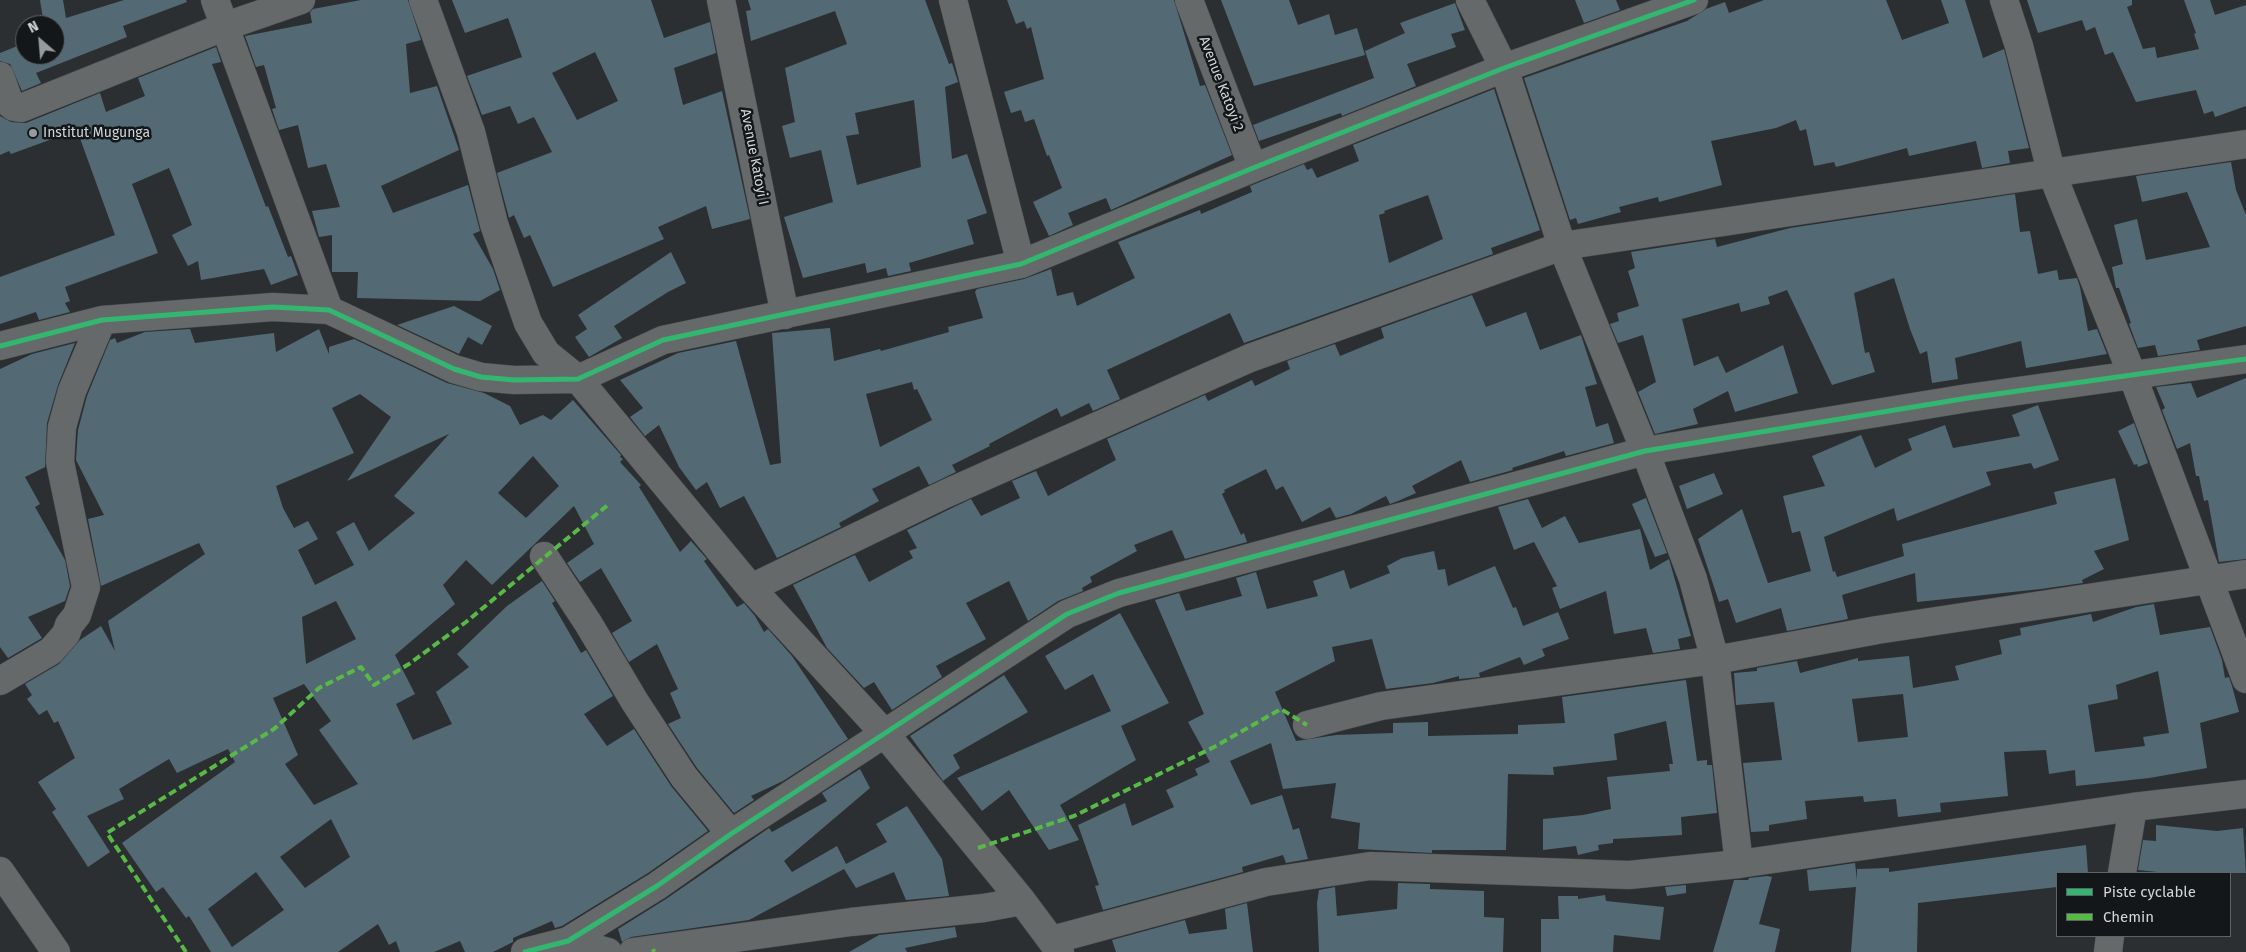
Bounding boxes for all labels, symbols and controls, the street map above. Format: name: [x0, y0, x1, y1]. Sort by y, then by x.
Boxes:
north arrow: [15, 15, 65, 65]
text: N: [25, 17, 41, 37]
street label: Avenue Katoyi 2: [1195, 34, 1247, 134]
street label: Avenue Katoyi I: [736, 108, 772, 206]
place label: Institut Mugunga: [43, 125, 150, 141]
marker: Institut Mugunga: [27, 127, 39, 139]
legend: [2056, 872, 2231, 937]
text: Piste cyclable: [2103, 883, 2196, 901]
text: Chemin: [2103, 908, 2154, 926]

